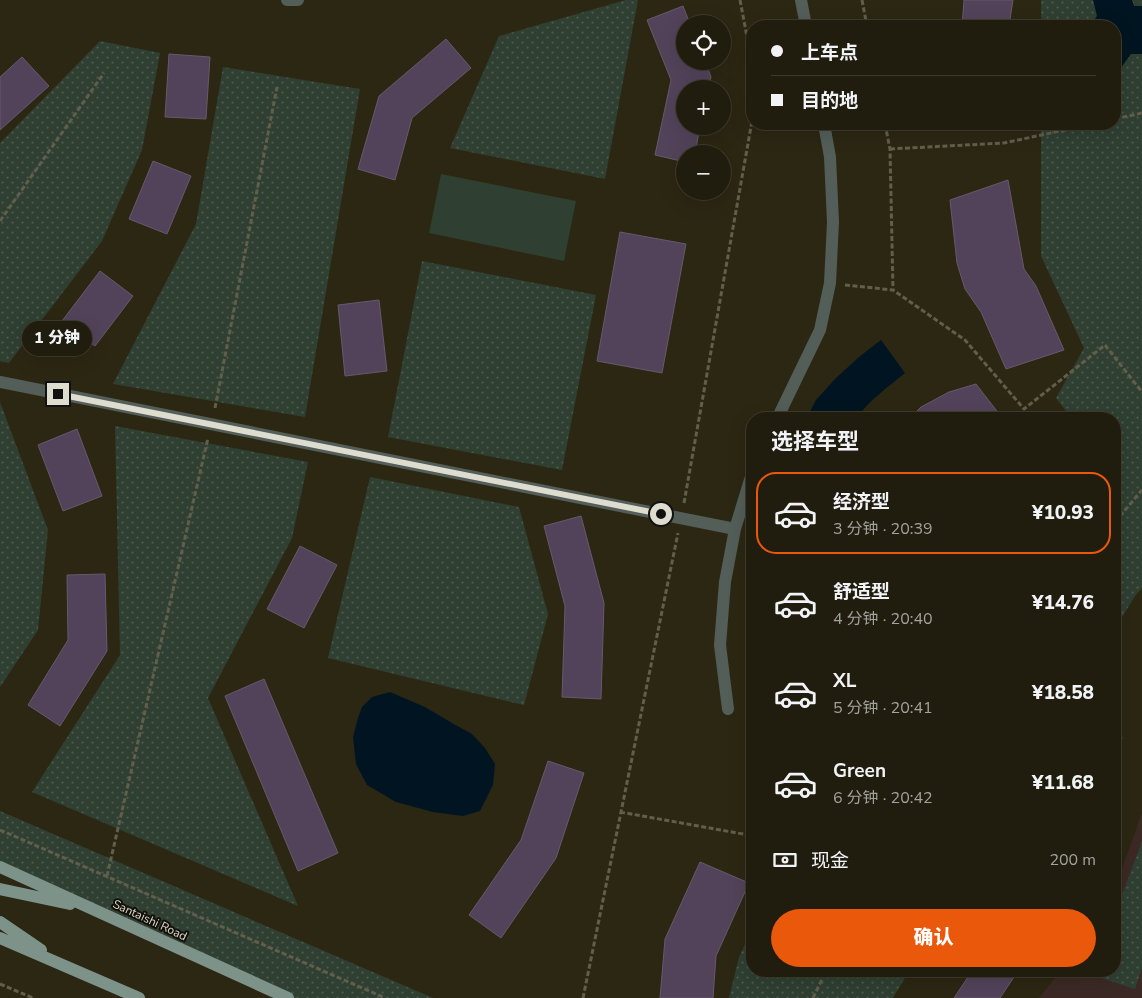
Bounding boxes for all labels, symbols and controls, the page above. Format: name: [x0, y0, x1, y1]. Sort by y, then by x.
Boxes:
map controls: [676, 15, 731, 200]
button: locate: [676, 15, 731, 70]
text: 上车点: [801, 40, 858, 66]
button: +: [676, 80, 731, 135]
text: 目的地: [801, 88, 858, 114]
button: −: [676, 145, 731, 200]
callout: 1 分钟: [23, 322, 93, 356]
text: 1 分钟: [34, 327, 80, 349]
route end: [47, 383, 69, 405]
text: 选择车型: [771, 427, 859, 457]
text: 经济型: [833, 489, 890, 515]
icon: car: [773, 491, 818, 536]
text: ¥10.93: [1032, 500, 1094, 526]
route start: [650, 503, 672, 525]
text: 3 分钟 · 20:39: [833, 518, 933, 540]
text: 舒适型: [833, 579, 890, 605]
icon: car: [773, 581, 818, 626]
text: ¥14.76: [1032, 590, 1094, 616]
text: 4 分钟 · 20:40: [833, 608, 933, 630]
text: XL: [833, 668, 856, 694]
icon: car: [773, 671, 818, 716]
text: ¥18.58: [1032, 680, 1094, 706]
text: 5 分钟 · 20:41: [833, 697, 933, 719]
text: Green: [833, 758, 886, 784]
icon: car: [773, 761, 818, 806]
text: ¥11.68: [1032, 770, 1094, 796]
text: 6 分钟 · 20:42: [833, 787, 933, 809]
icon: cash: [771, 846, 799, 874]
text: 现金: [811, 848, 849, 874]
text: 200 m: [1049, 849, 1096, 871]
street label: Santaishi Road: [110, 896, 190, 944]
button: 确认: [771, 909, 1096, 967]

